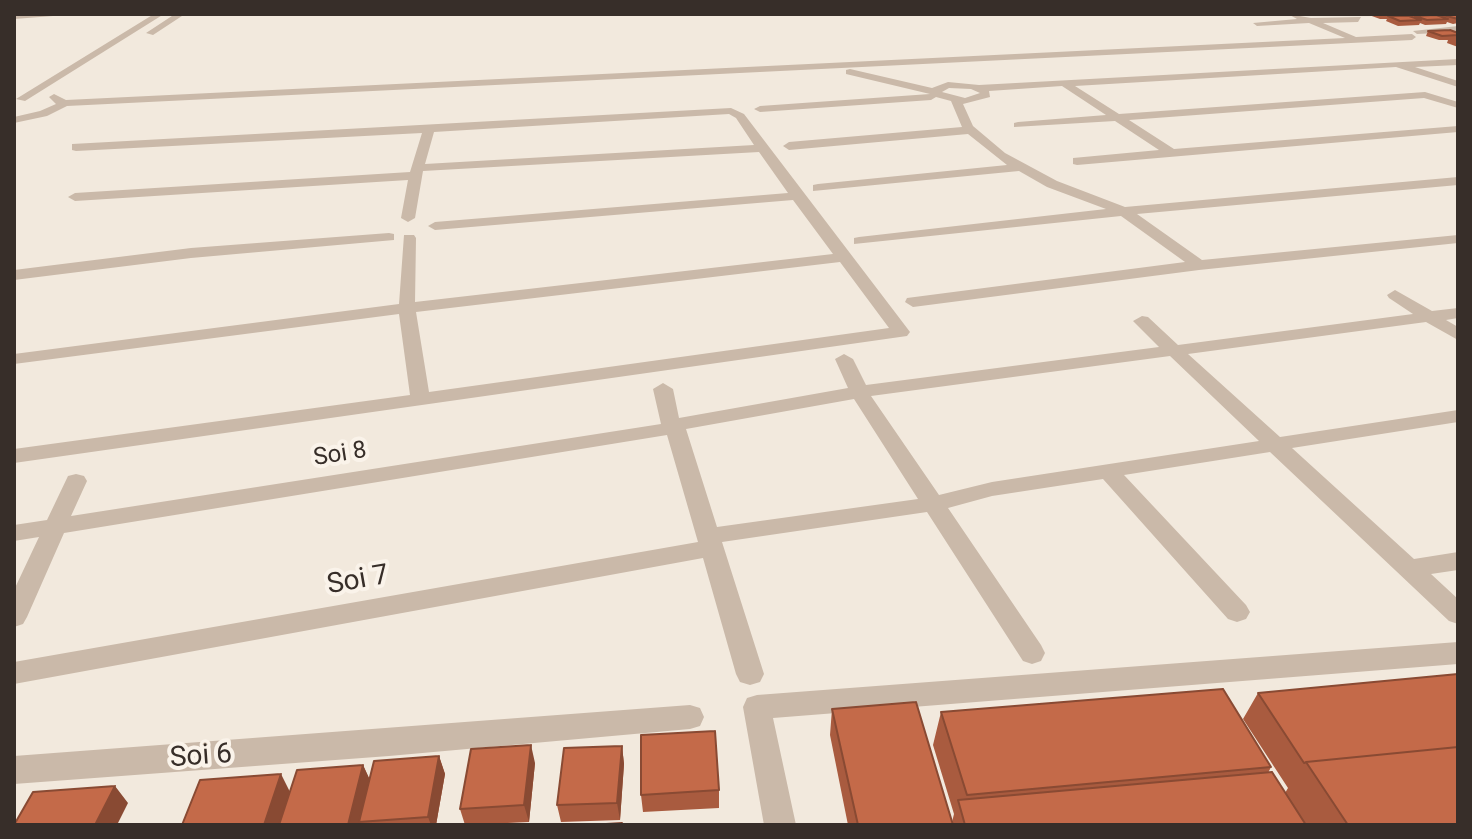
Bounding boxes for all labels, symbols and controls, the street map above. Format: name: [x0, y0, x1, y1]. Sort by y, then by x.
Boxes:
street label: Soi 8: [311, 437, 369, 473]
street label: Soi 7: [325, 559, 391, 603]
street label: Soi 6: [169, 738, 233, 776]

